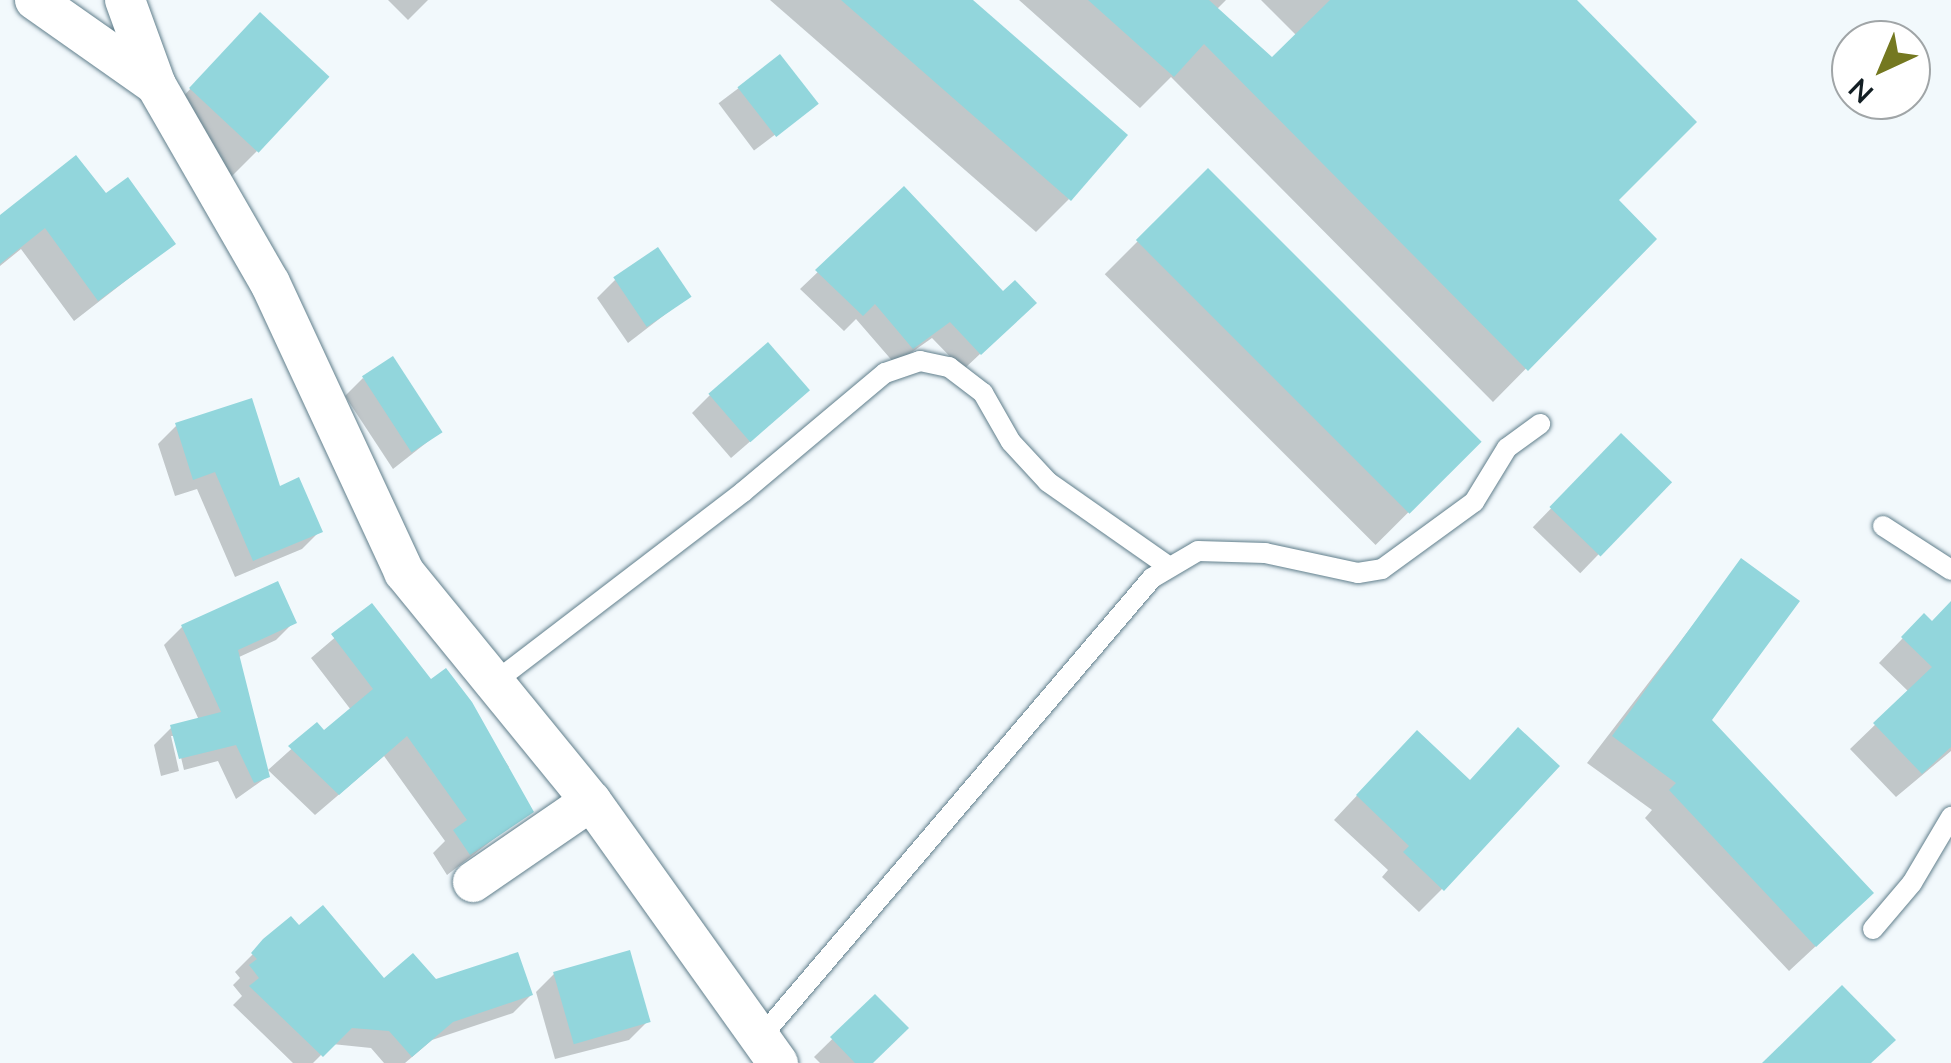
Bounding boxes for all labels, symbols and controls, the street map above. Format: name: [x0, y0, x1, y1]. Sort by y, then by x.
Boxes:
north arrow: [1831, 20, 1931, 120]
text: N: [1841, 69, 1882, 111]

